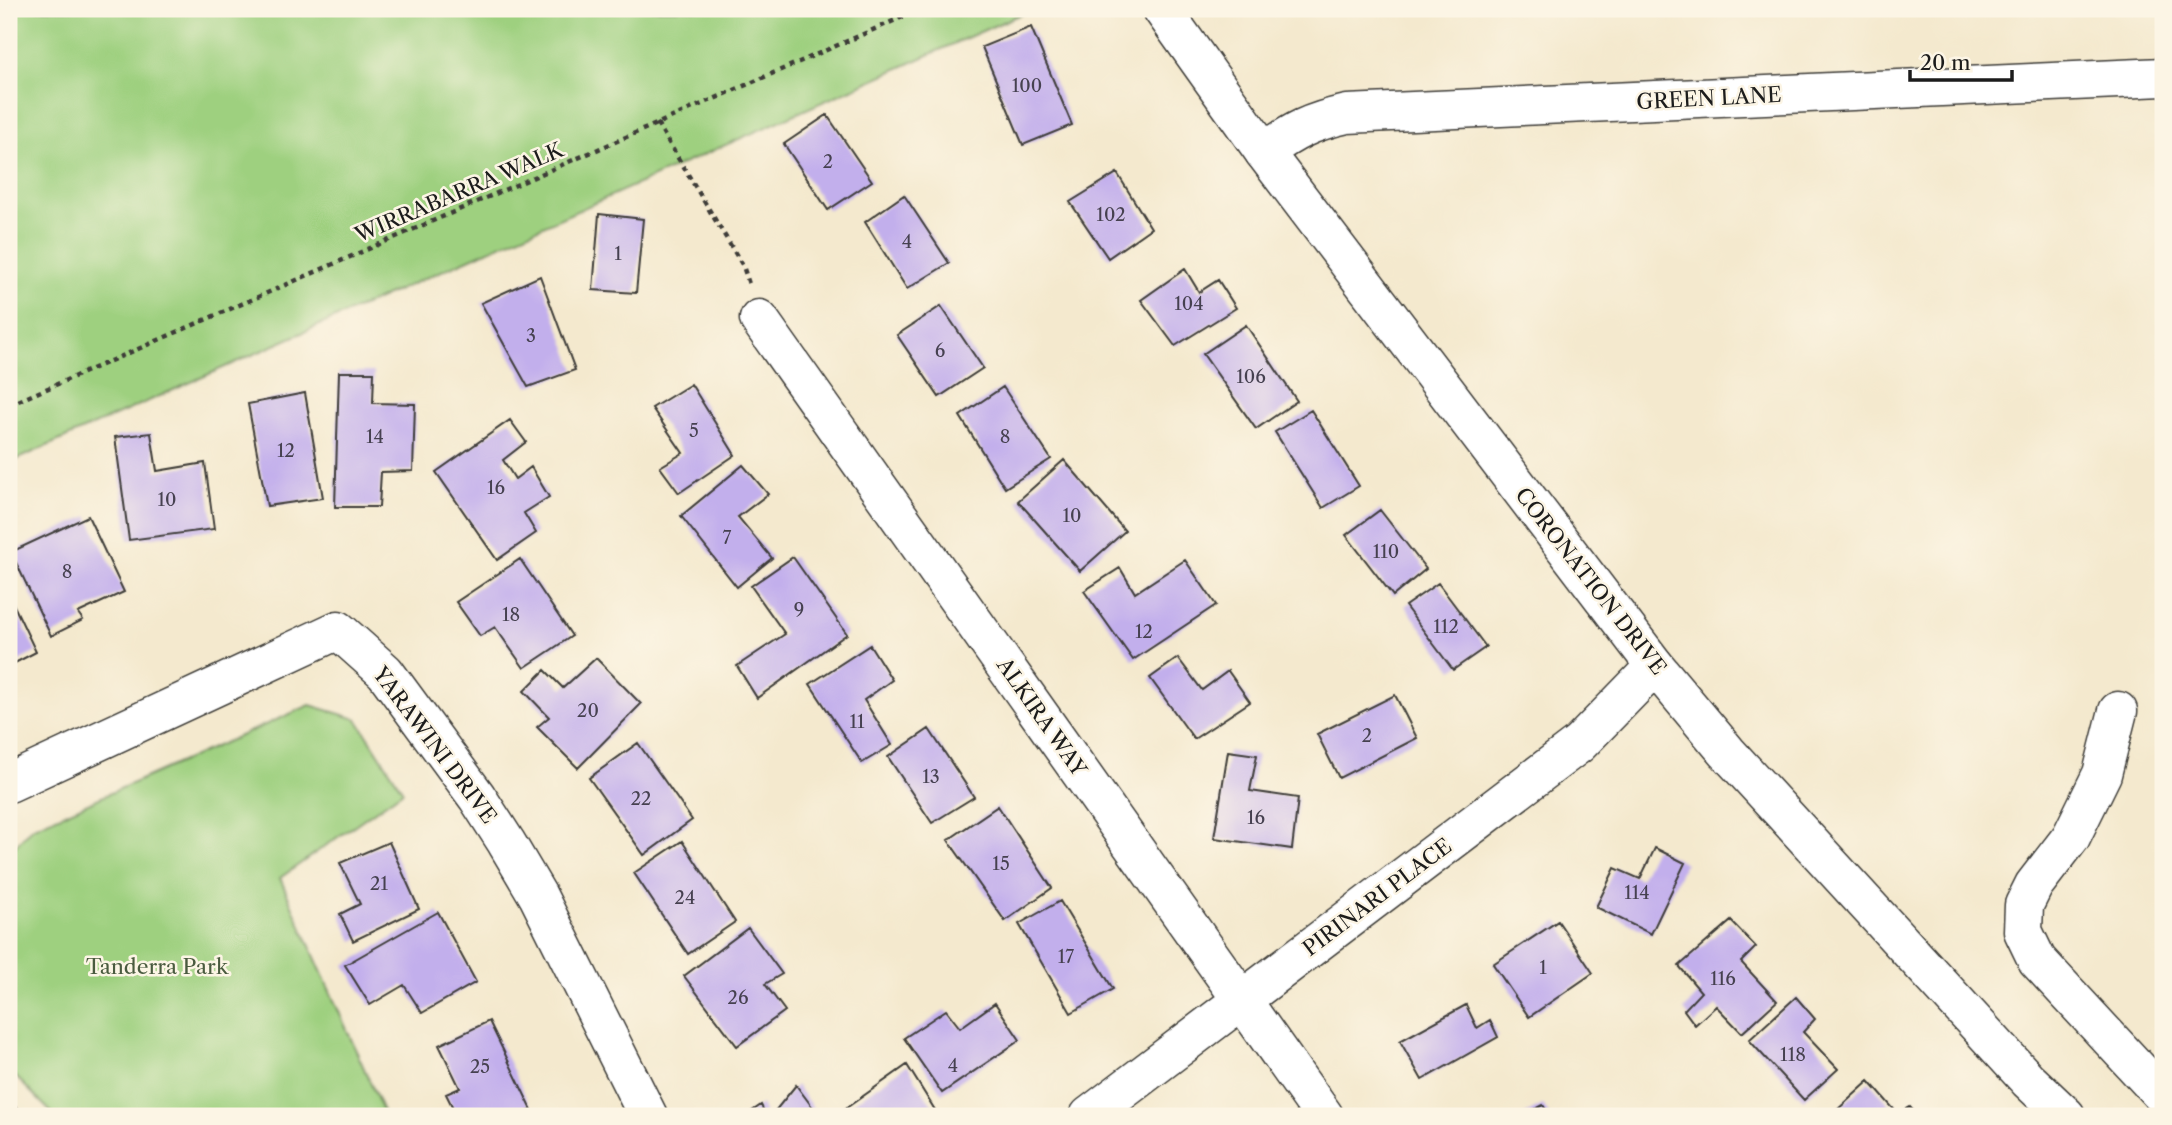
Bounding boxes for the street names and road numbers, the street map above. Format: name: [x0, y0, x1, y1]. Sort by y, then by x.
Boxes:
street label: GREEN LANE: [1636, 82, 1782, 114]
street label: WIRRABARRA WALK: [350, 136, 568, 248]
street label: CORONATION DRIVE: [1510, 483, 1672, 679]
street label: ALKIRA WAY: [991, 652, 1093, 782]
street label: YARAWINI DRIVE: [367, 661, 502, 828]
street label: PIRINARI PLACE: [1298, 833, 1456, 961]

